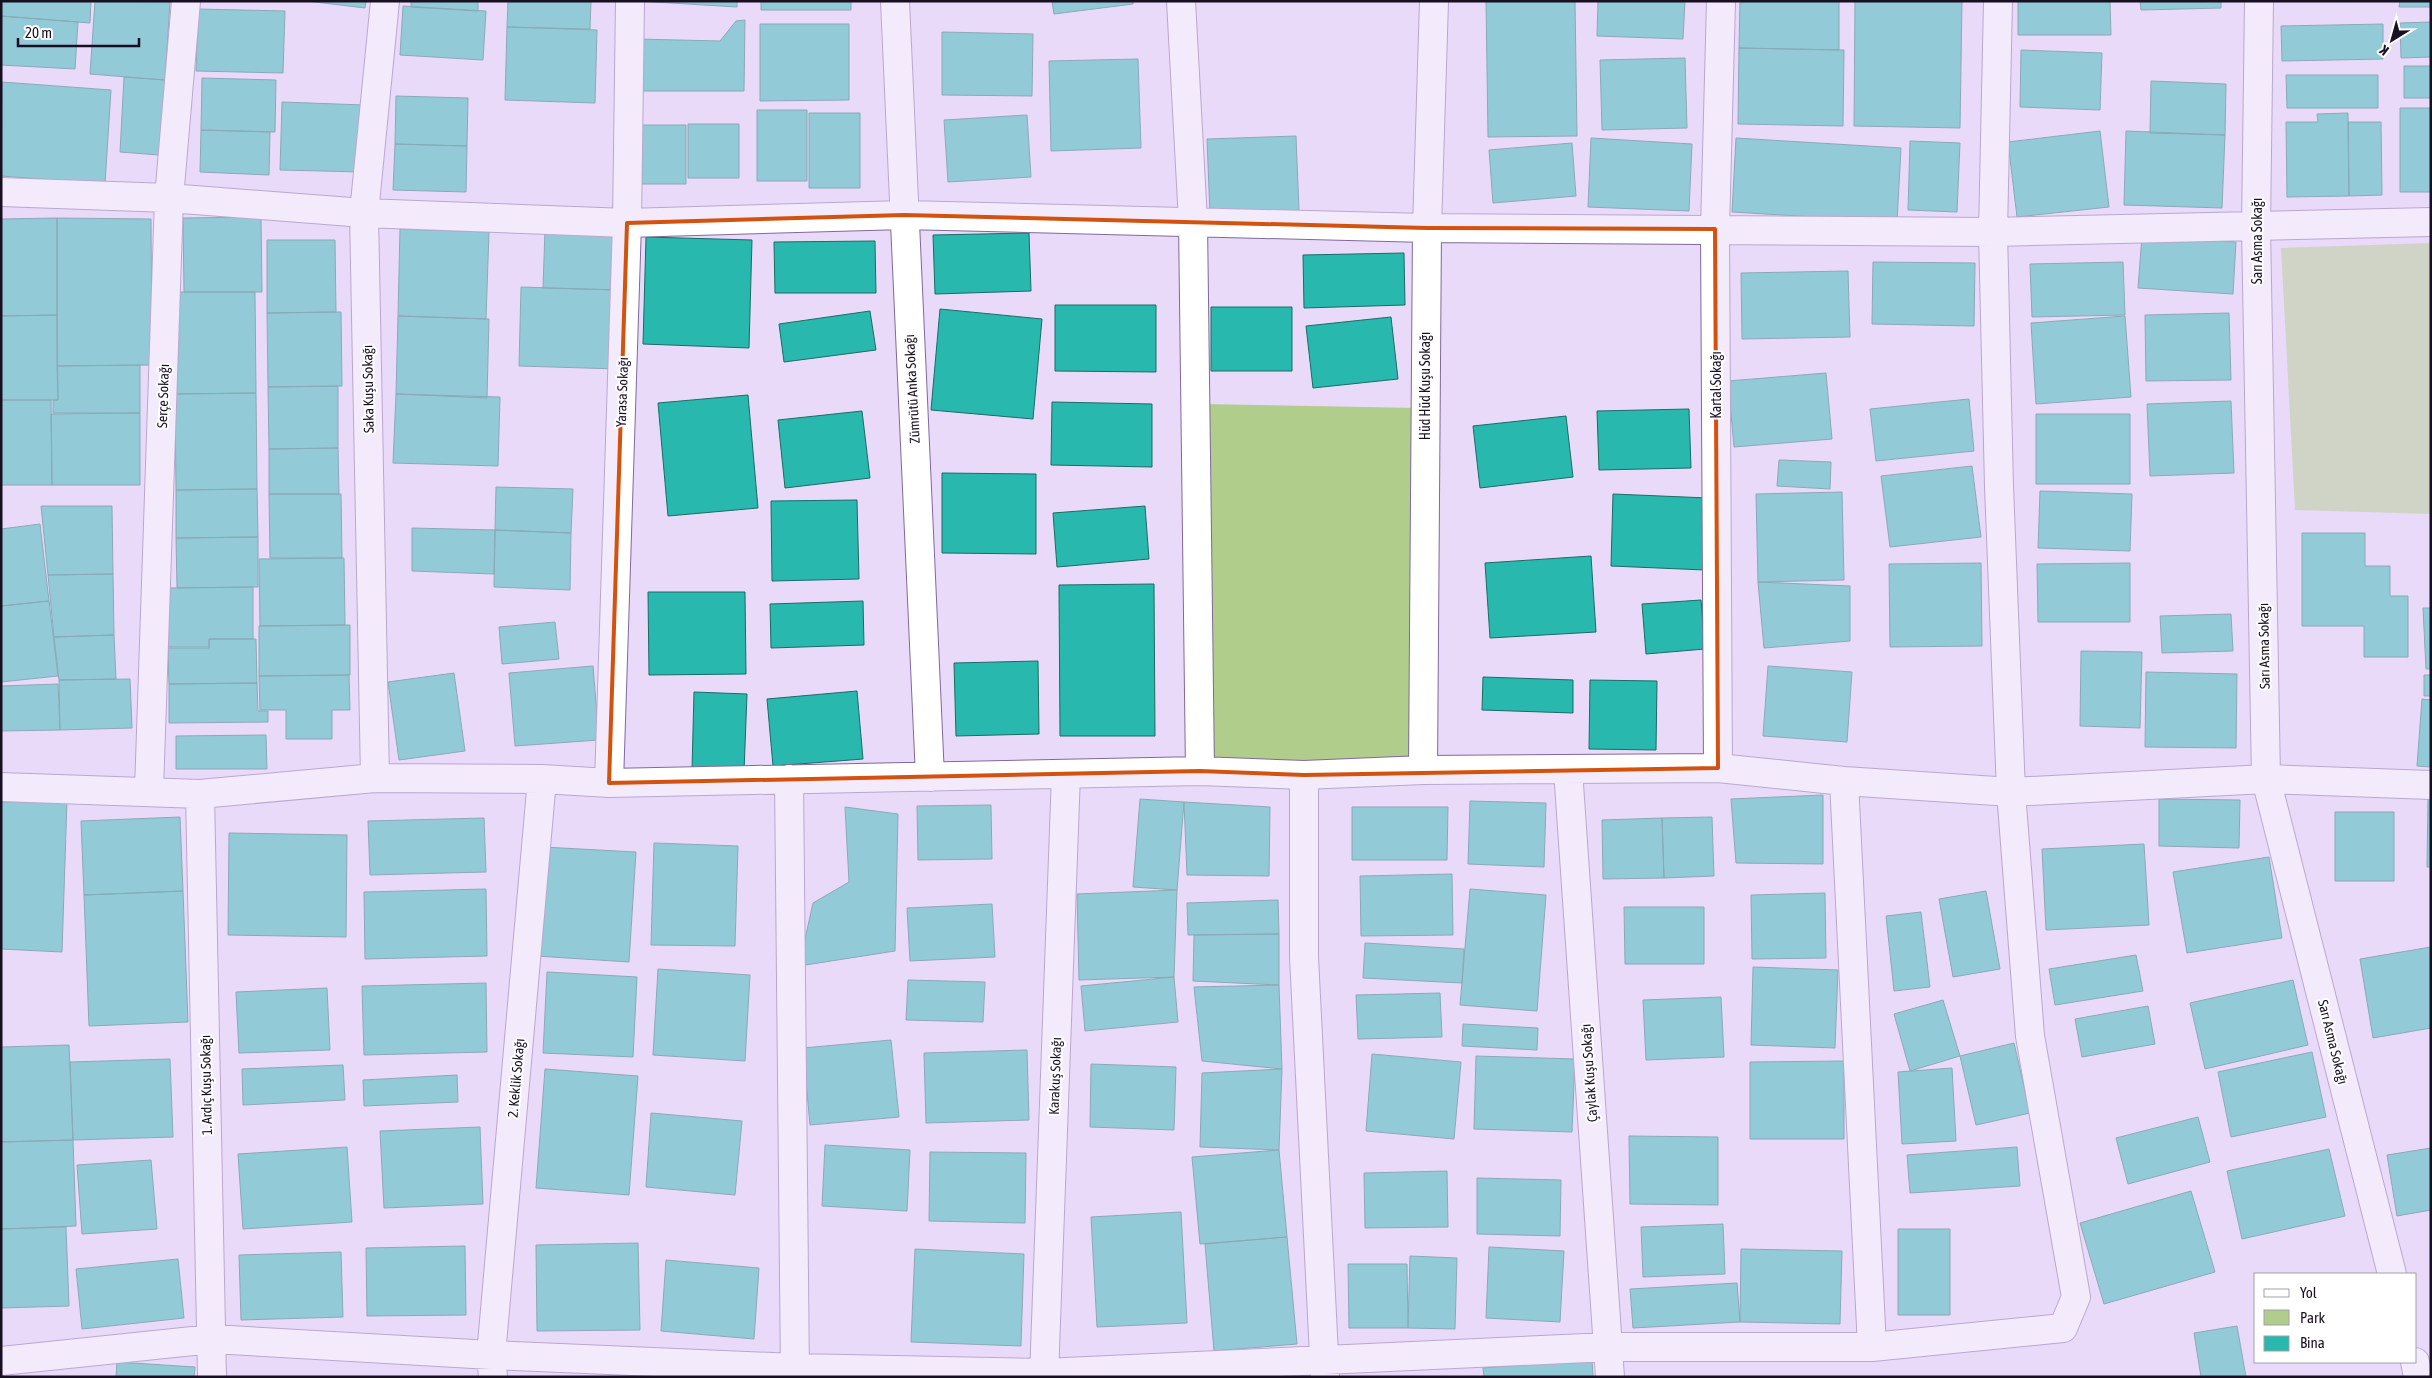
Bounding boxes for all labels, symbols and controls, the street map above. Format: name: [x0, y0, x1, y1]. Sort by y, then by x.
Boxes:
scale bar: [18, 15, 139, 47]
north arrow: [2367, 15, 2417, 65]
text: 20 m: [25, 24, 52, 41]
text: K: [2377, 42, 2392, 59]
street label: Sarı Asma Sokağı: [2249, 198, 2265, 284]
street label: Hüd Hüd Kuşu Sokağı: [1417, 332, 1433, 440]
street label: Zümrütü Anka Sokağı: [901, 334, 923, 444]
street label: Saka Kuşu Sokağı: [359, 345, 377, 433]
street label: Kartal Sokağı: [1708, 351, 1724, 419]
street label: Yarasa Sokağı: [613, 357, 631, 427]
street label: Serçe Sokağı: [154, 364, 172, 428]
street label: Sarı Asma Sokağı: [2255, 603, 2273, 689]
street label: Sarı Asma Sokağı: [2315, 998, 2351, 1086]
street label: Çaylak Kuşu Sokağı: [1578, 1023, 1600, 1123]
street label: 1. Ardıç Kuşu Sokağı: [197, 1035, 215, 1135]
street label: Karakuş Sokağı: [1046, 1037, 1064, 1115]
street label: 2. Keklik Sokağı: [505, 1038, 527, 1118]
legend: [2254, 1273, 2417, 1363]
text: Yol: [2300, 1284, 2317, 1301]
text: Park: [2300, 1309, 2325, 1326]
text: Bina: [2300, 1334, 2325, 1351]

